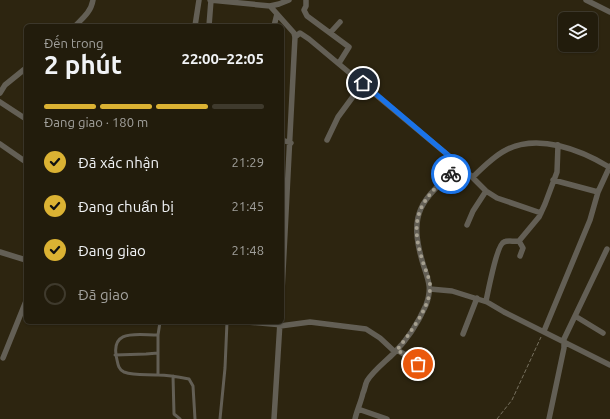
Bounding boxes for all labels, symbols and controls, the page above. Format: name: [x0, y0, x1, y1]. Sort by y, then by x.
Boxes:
map controls: [558, 12, 598, 52]
button: layers: [558, 12, 598, 52]
text: Đến trong: [44, 36, 103, 50]
text: 2 phút: [44, 50, 122, 79]
text: 22:00–22:05: [181, 50, 264, 67]
pin: [346, 66, 380, 100]
icon: home: [352, 72, 374, 94]
text: Đang giao · 180 m: [44, 115, 148, 129]
icon: check: [44, 151, 66, 173]
text: Đã xác nhận: [78, 154, 159, 171]
courier: [431, 154, 471, 194]
text: 21:29: [231, 155, 264, 169]
icon: bike: [440, 163, 462, 185]
icon: check: [44, 195, 66, 217]
text: Đang chuẩn bị: [78, 198, 174, 215]
text: 21:45: [231, 199, 264, 213]
icon: check: [44, 239, 66, 261]
text: Đang giao: [78, 242, 146, 259]
text: 21:48: [231, 243, 264, 257]
text: Đã giao: [78, 286, 129, 303]
pin: [401, 347, 435, 381]
icon: bag: [407, 353, 429, 375]

